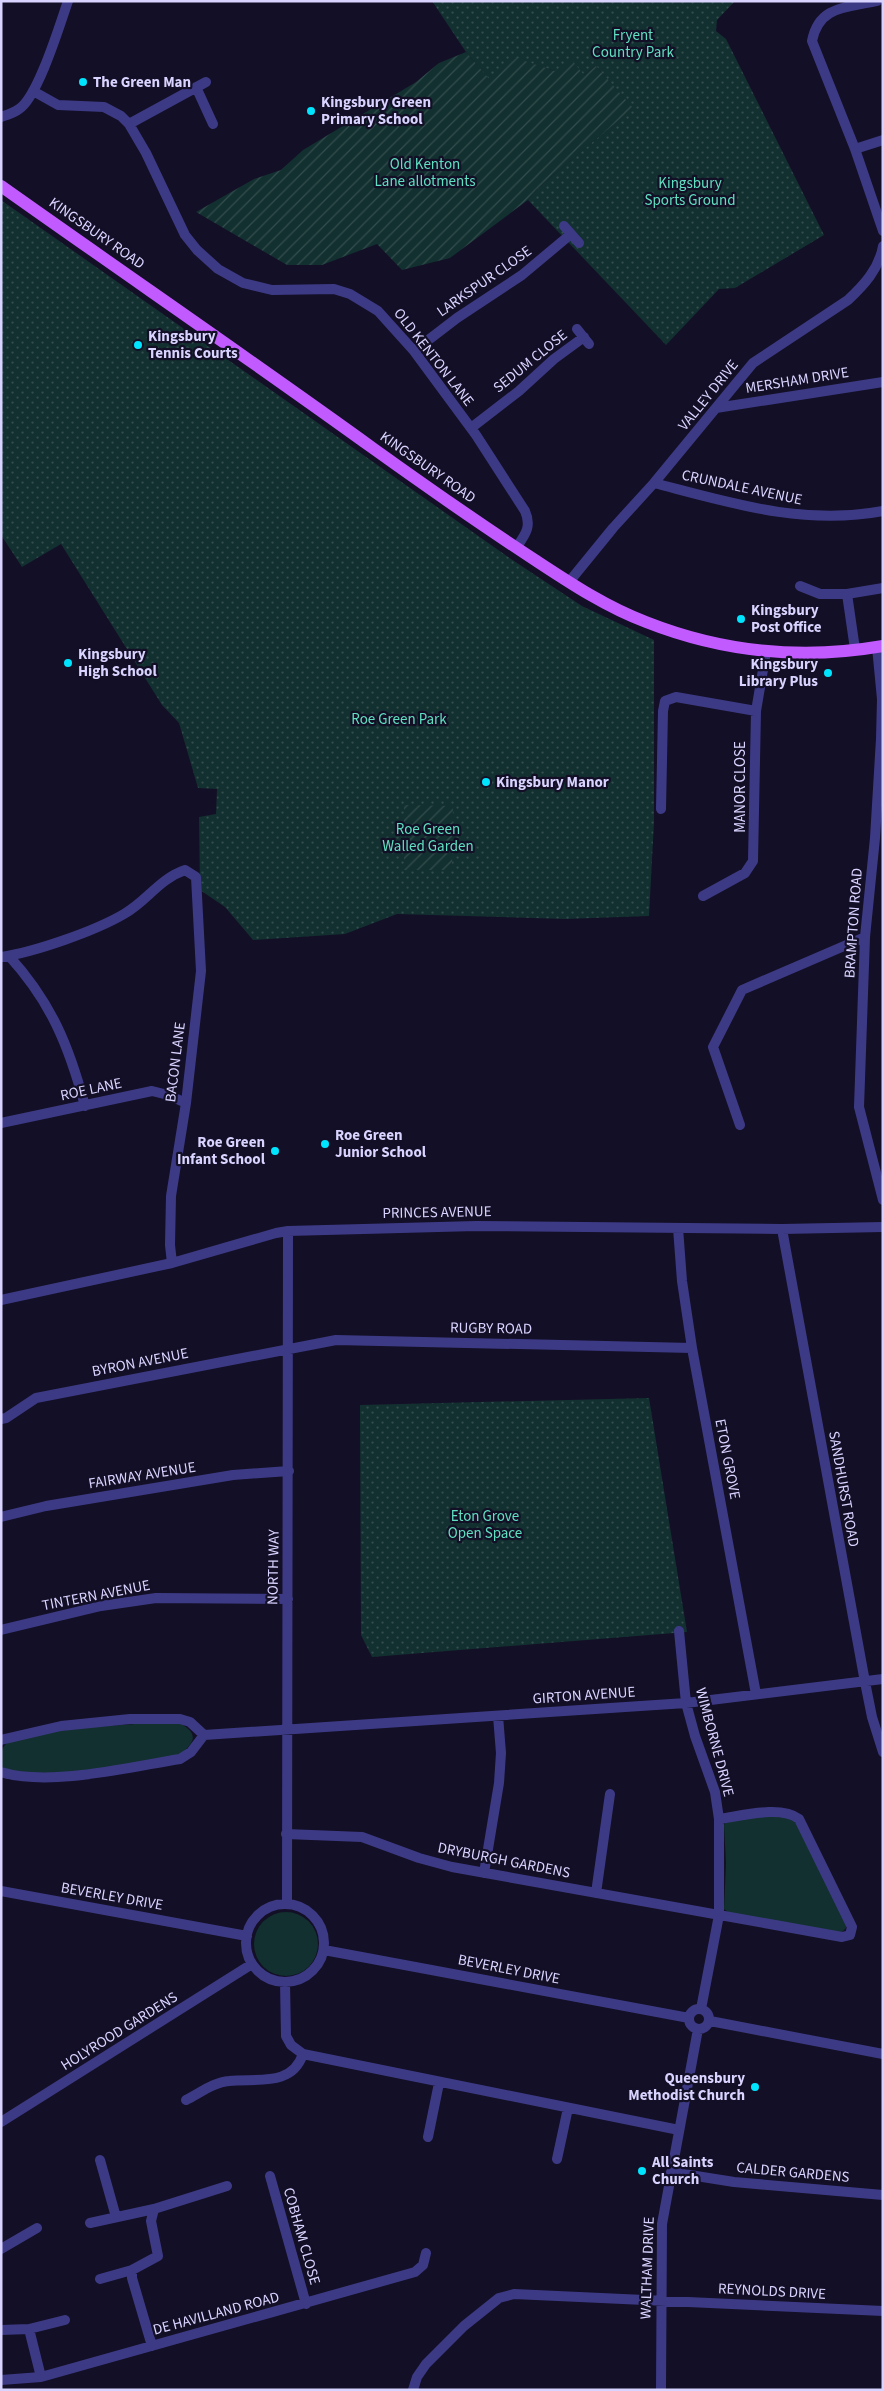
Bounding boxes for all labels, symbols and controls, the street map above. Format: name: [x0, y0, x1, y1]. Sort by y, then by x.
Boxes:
park label: Fryent Country Park: [592, 25, 674, 63]
place label: The Green Man: [93, 72, 191, 93]
marker: The Green Man: [77, 76, 89, 88]
place label: Kingsbury Green Primary School: [321, 92, 431, 130]
marker: Kingsbury Green Primary School: [305, 105, 317, 117]
park label: Old Kenton Lane allotments: [375, 154, 475, 192]
park label: Kingsbury Sports Ground: [644, 173, 736, 211]
street label: KINGSBURY ROAD: [45, 193, 149, 274]
street label: LARKSPUR CLOSE: [433, 241, 536, 322]
street label: OLD KENTON LANE: [389, 304, 479, 411]
street label: SEDUM CLOSE: [489, 325, 572, 398]
place label: Kingsbury Tennis Courts: [148, 326, 238, 364]
marker: Kingsbury Tennis Courts: [132, 339, 144, 351]
street label: VALLEY DRIVE: [673, 355, 744, 435]
street label: MERSHAM DRIVE: [744, 362, 850, 399]
street label: KINGSBURY ROAD: [376, 427, 480, 508]
street label: CRUNDALE AVENUE: [680, 464, 804, 511]
place label: Kingsbury Post Office: [751, 600, 822, 638]
marker: Kingsbury Post Office: [735, 613, 747, 625]
place label: Kingsbury High School: [78, 644, 157, 682]
place label: Kingsbury Library Plus: [739, 654, 818, 692]
marker: Kingsbury High School: [62, 657, 74, 669]
marker: Kingsbury Library Plus: [822, 667, 834, 679]
park label: Roe Green Park: [351, 709, 447, 730]
street label: MANOR CLOSE: [730, 741, 751, 833]
place label: Kingsbury Manor: [496, 772, 609, 793]
marker: Kingsbury Manor: [480, 776, 492, 788]
park label: Roe Green Walled Garden: [382, 819, 474, 857]
street label: BRAMPTON ROAD: [839, 867, 868, 979]
street label: BACON LANE: [160, 1021, 191, 1103]
street label: ROE LANE: [58, 1073, 124, 1106]
place label: Roe Green Junior School: [335, 1125, 427, 1163]
place label: Roe Green Infant School: [177, 1132, 266, 1170]
marker: Roe Green Junior School: [319, 1138, 331, 1150]
marker: Roe Green Infant School: [269, 1145, 281, 1157]
street label: PRINCES AVENUE: [382, 1201, 492, 1224]
street label: RUGBY ROAD: [450, 1317, 532, 1340]
street label: BYRON AVENUE: [90, 1343, 190, 1382]
street label: ETON GROVE: [709, 1417, 746, 1501]
street label: SANDHURST ROAD: [823, 1429, 864, 1549]
street label: FAIRWAY AVENUE: [87, 1457, 197, 1494]
park label: Eton Grove Open Space: [448, 1506, 522, 1544]
street label: NORTH WAY: [262, 1528, 285, 1605]
street label: TINTERN AVENUE: [40, 1575, 152, 1616]
street label: GIRTON AVENUE: [532, 1681, 636, 1710]
street label: WIMBORNE DRIVE: [690, 1685, 739, 1799]
street label: DRYBURGH GARDENS: [436, 1837, 572, 1884]
street label: BEVERLEY DRIVE: [59, 1877, 165, 1916]
street label: BEVERLEY DRIVE: [456, 1949, 562, 1990]
street label: HOLYROOD GARDENS: [57, 1987, 182, 2076]
place label: Queensbury Methodist Church: [628, 2068, 745, 2106]
marker: Queensbury Methodist Church: [749, 2081, 761, 2093]
place label: All Saints Church: [651, 2152, 714, 2190]
street label: CALDER GARDENS: [736, 2157, 850, 2188]
marker: All Saints Church: [636, 2165, 648, 2177]
street label: COBHAM CLOSE: [278, 2185, 325, 2287]
street label: WALTHAM DRIVE: [635, 2216, 660, 2320]
street label: REYNOLDS DRIVE: [717, 2278, 827, 2305]
street label: DE HAVILLAND ROAD: [151, 2287, 282, 2340]

